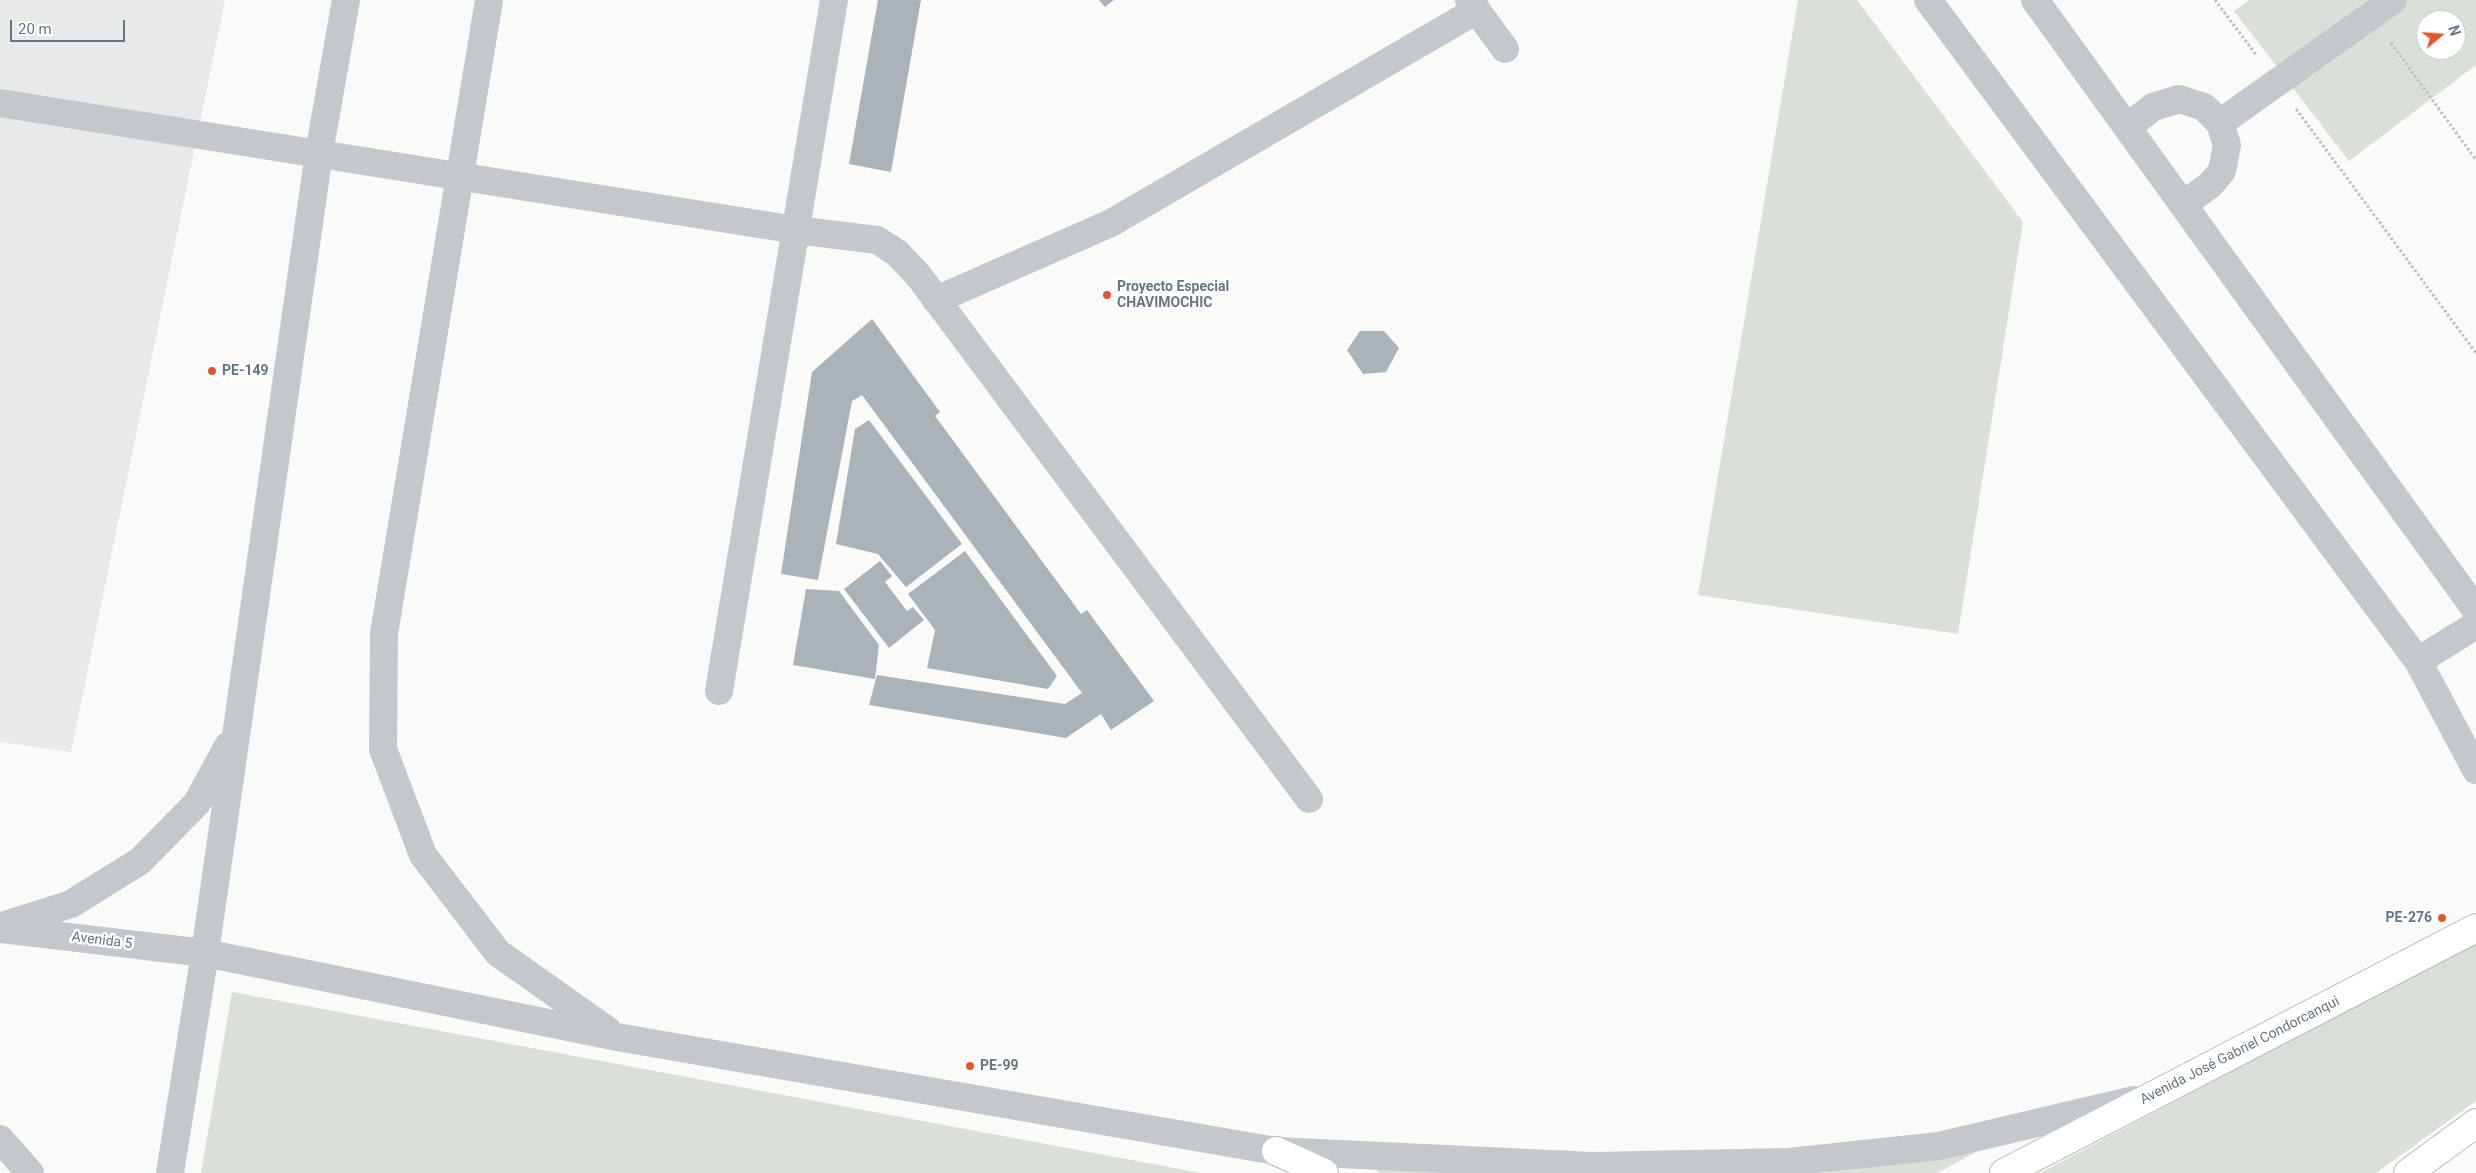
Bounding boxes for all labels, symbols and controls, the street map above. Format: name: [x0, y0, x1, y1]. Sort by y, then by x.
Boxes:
scale bar: [12, 10, 128, 42]
north arrow: [2416, 10, 2466, 60]
text: 20 m: [18, 20, 52, 38]
text: N: [2445, 23, 2463, 38]
place label: Proyecto Especial CHAVIMOCHIC: [1117, 279, 1229, 312]
marker: Proyecto Especial CHAVIMOCHIC: [1101, 289, 1113, 301]
place label: PE-149: [222, 363, 269, 379]
marker: PE-149: [206, 365, 218, 377]
place label: PE-276: [2385, 910, 2432, 926]
marker: PE-276: [2436, 912, 2448, 924]
street label: Avenida 5: [71, 929, 133, 953]
street label: Avenida José Gabriel Condorcanqui: [2138, 993, 2342, 1109]
place label: PE-99: [980, 1058, 1018, 1074]
marker: PE-99: [964, 1060, 976, 1072]

